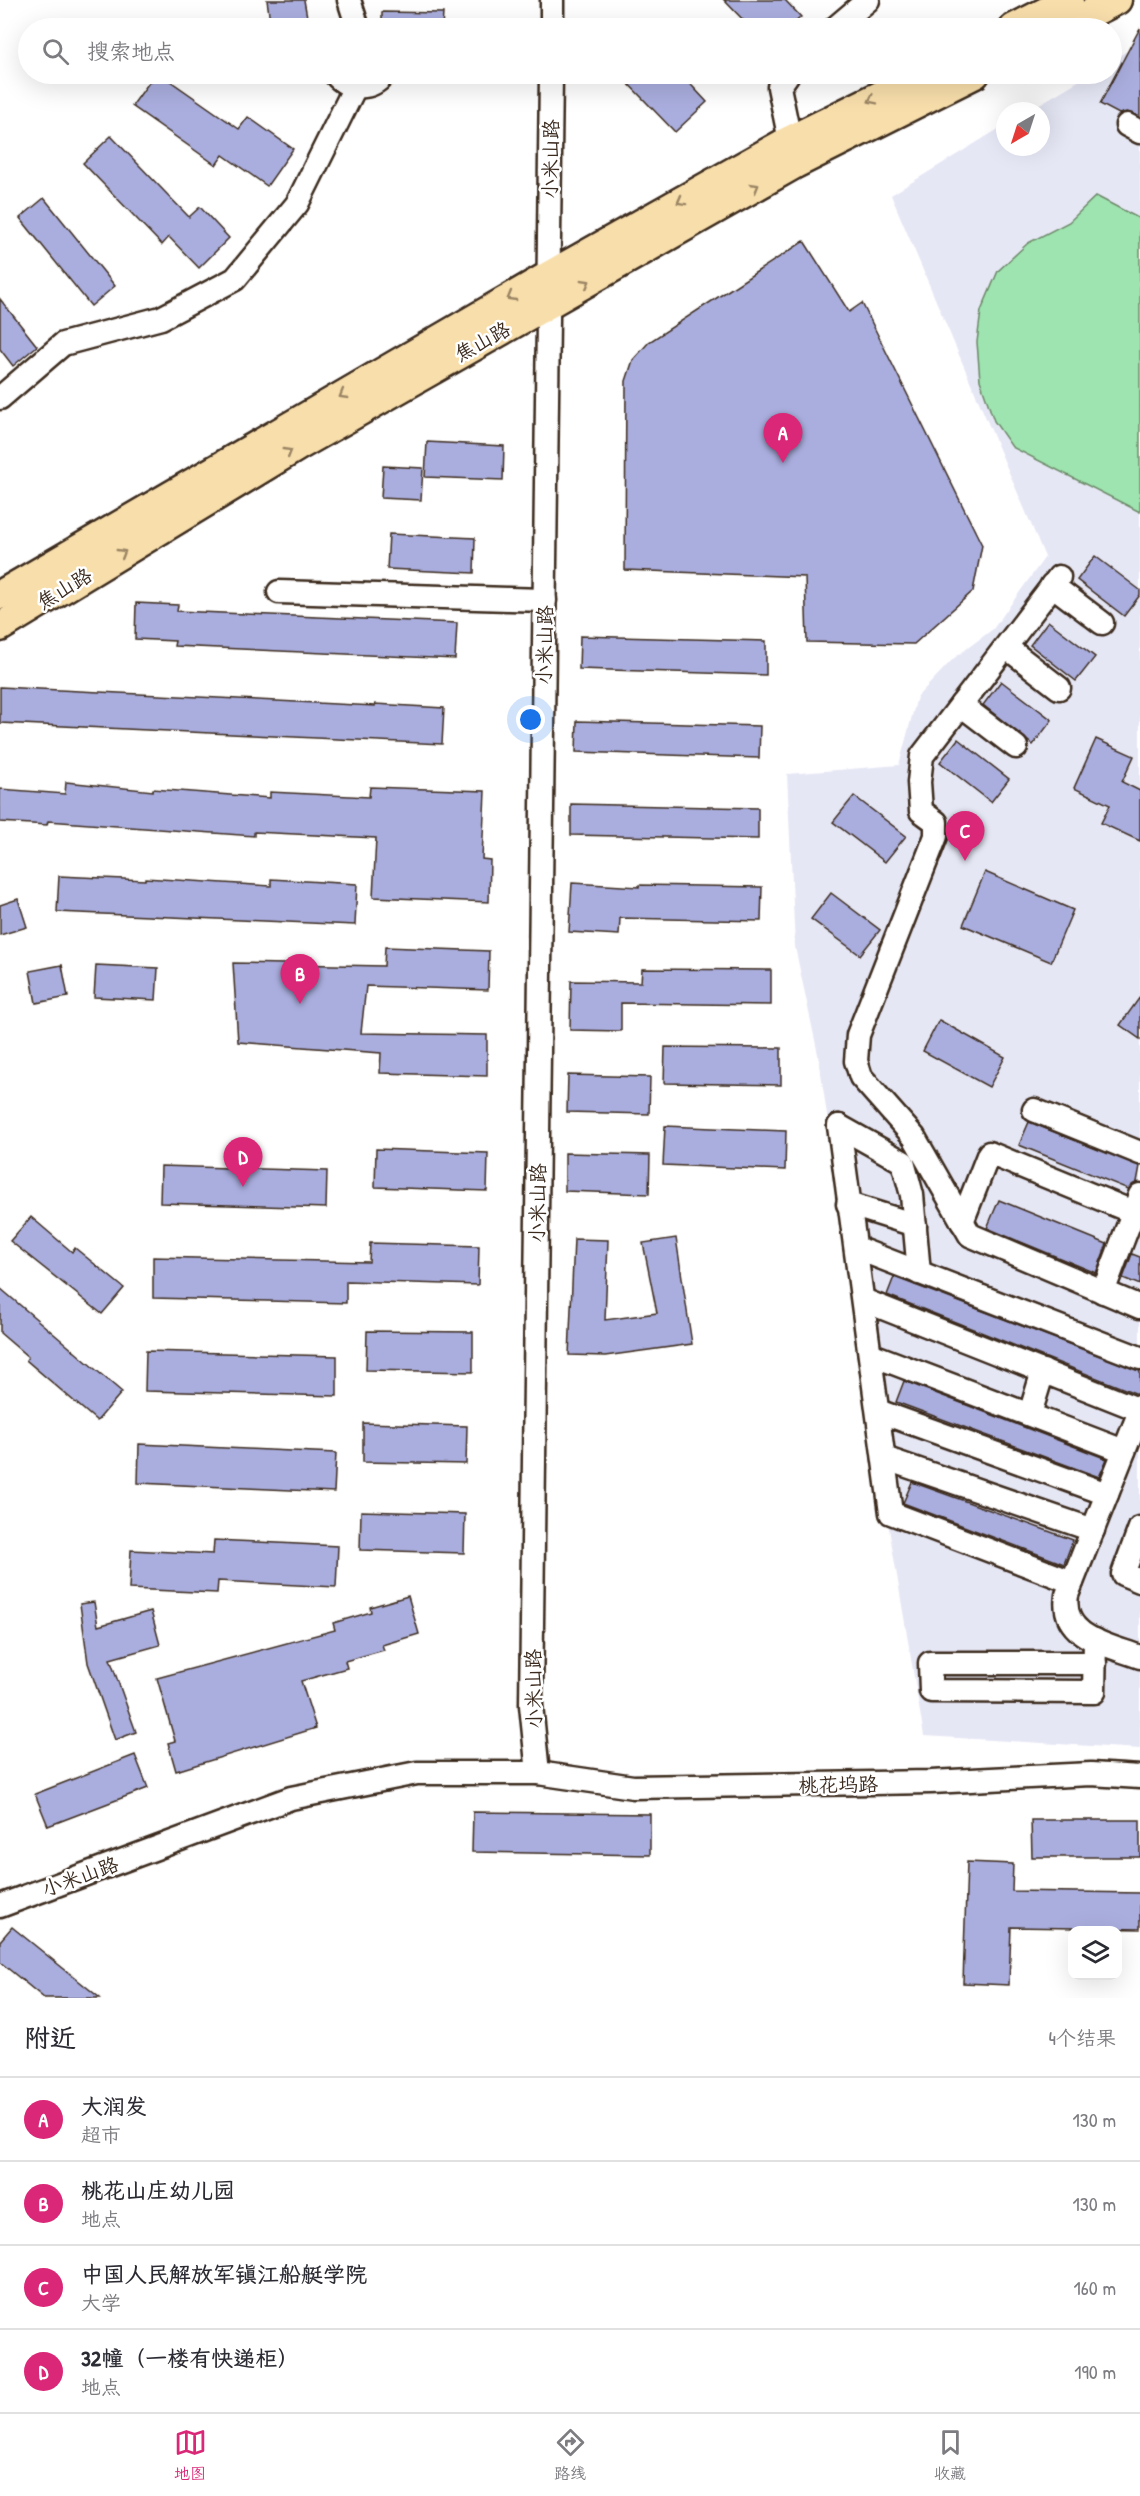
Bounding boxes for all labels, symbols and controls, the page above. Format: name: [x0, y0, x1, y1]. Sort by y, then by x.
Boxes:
search box: [18, 18, 1122, 84]
icon: search: [39, 35, 72, 68]
text: 搜索地点: [87, 36, 175, 66]
one-way arrow: [867, 92, 878, 104]
north arrow: [996, 102, 1050, 156]
street label: 小米山路: [536, 118, 564, 199]
one-way arrow: [749, 182, 759, 194]
one-way arrow: [677, 194, 687, 205]
one-way arrow: [580, 279, 590, 290]
one-way arrow: [507, 290, 517, 301]
street label: 焦山路: [449, 314, 516, 367]
one-way arrow: [339, 388, 349, 399]
pin: A: [764, 414, 802, 463]
one-way arrow: [282, 447, 292, 459]
one-way arrow: [116, 549, 126, 561]
street label: 焦山路: [31, 560, 98, 615]
street label: 小米山路: [530, 604, 558, 685]
your location: [516, 705, 545, 734]
pin: C: [946, 812, 984, 861]
pin: B: [280, 954, 320, 1004]
pin: D: [224, 1138, 262, 1187]
street label: 小米山路: [523, 1162, 551, 1243]
street label: 小米山路: [519, 1648, 547, 1729]
street label: 桃花坞路: [798, 1770, 879, 1798]
street label: 小米山路: [38, 1849, 123, 1902]
map controls: [1068, 1926, 1122, 1980]
button: layers: [1068, 1926, 1122, 1980]
text: 附近: [24, 2020, 76, 2055]
text: 4个结果: [1049, 2024, 1116, 2051]
text: 大润发: [81, 2091, 147, 2121]
text: A: [39, 2106, 48, 2133]
text: 130 m: [1073, 2106, 1116, 2133]
text: 超市: [81, 2121, 121, 2148]
text: 桃花山庄幼儿园: [81, 2175, 235, 2205]
text: B: [38, 2190, 49, 2217]
text: 130 m: [1073, 2190, 1116, 2217]
text: 地点: [81, 2205, 121, 2232]
text: 中国人民解放军镇江船艇学院: [81, 2259, 367, 2289]
text: C: [38, 2274, 49, 2301]
text: 160 m: [1074, 2274, 1116, 2301]
text: 大学: [81, 2289, 121, 2316]
text: 32幢（一楼有快递柜）: [81, 2343, 299, 2373]
text: D: [39, 2358, 48, 2385]
text: 190 m: [1074, 2358, 1116, 2385]
text: 地点: [81, 2373, 121, 2400]
tab: 地图: [174, 2426, 207, 2484]
tab: 路线: [554, 2426, 587, 2484]
tab: 收藏: [934, 2426, 967, 2484]

